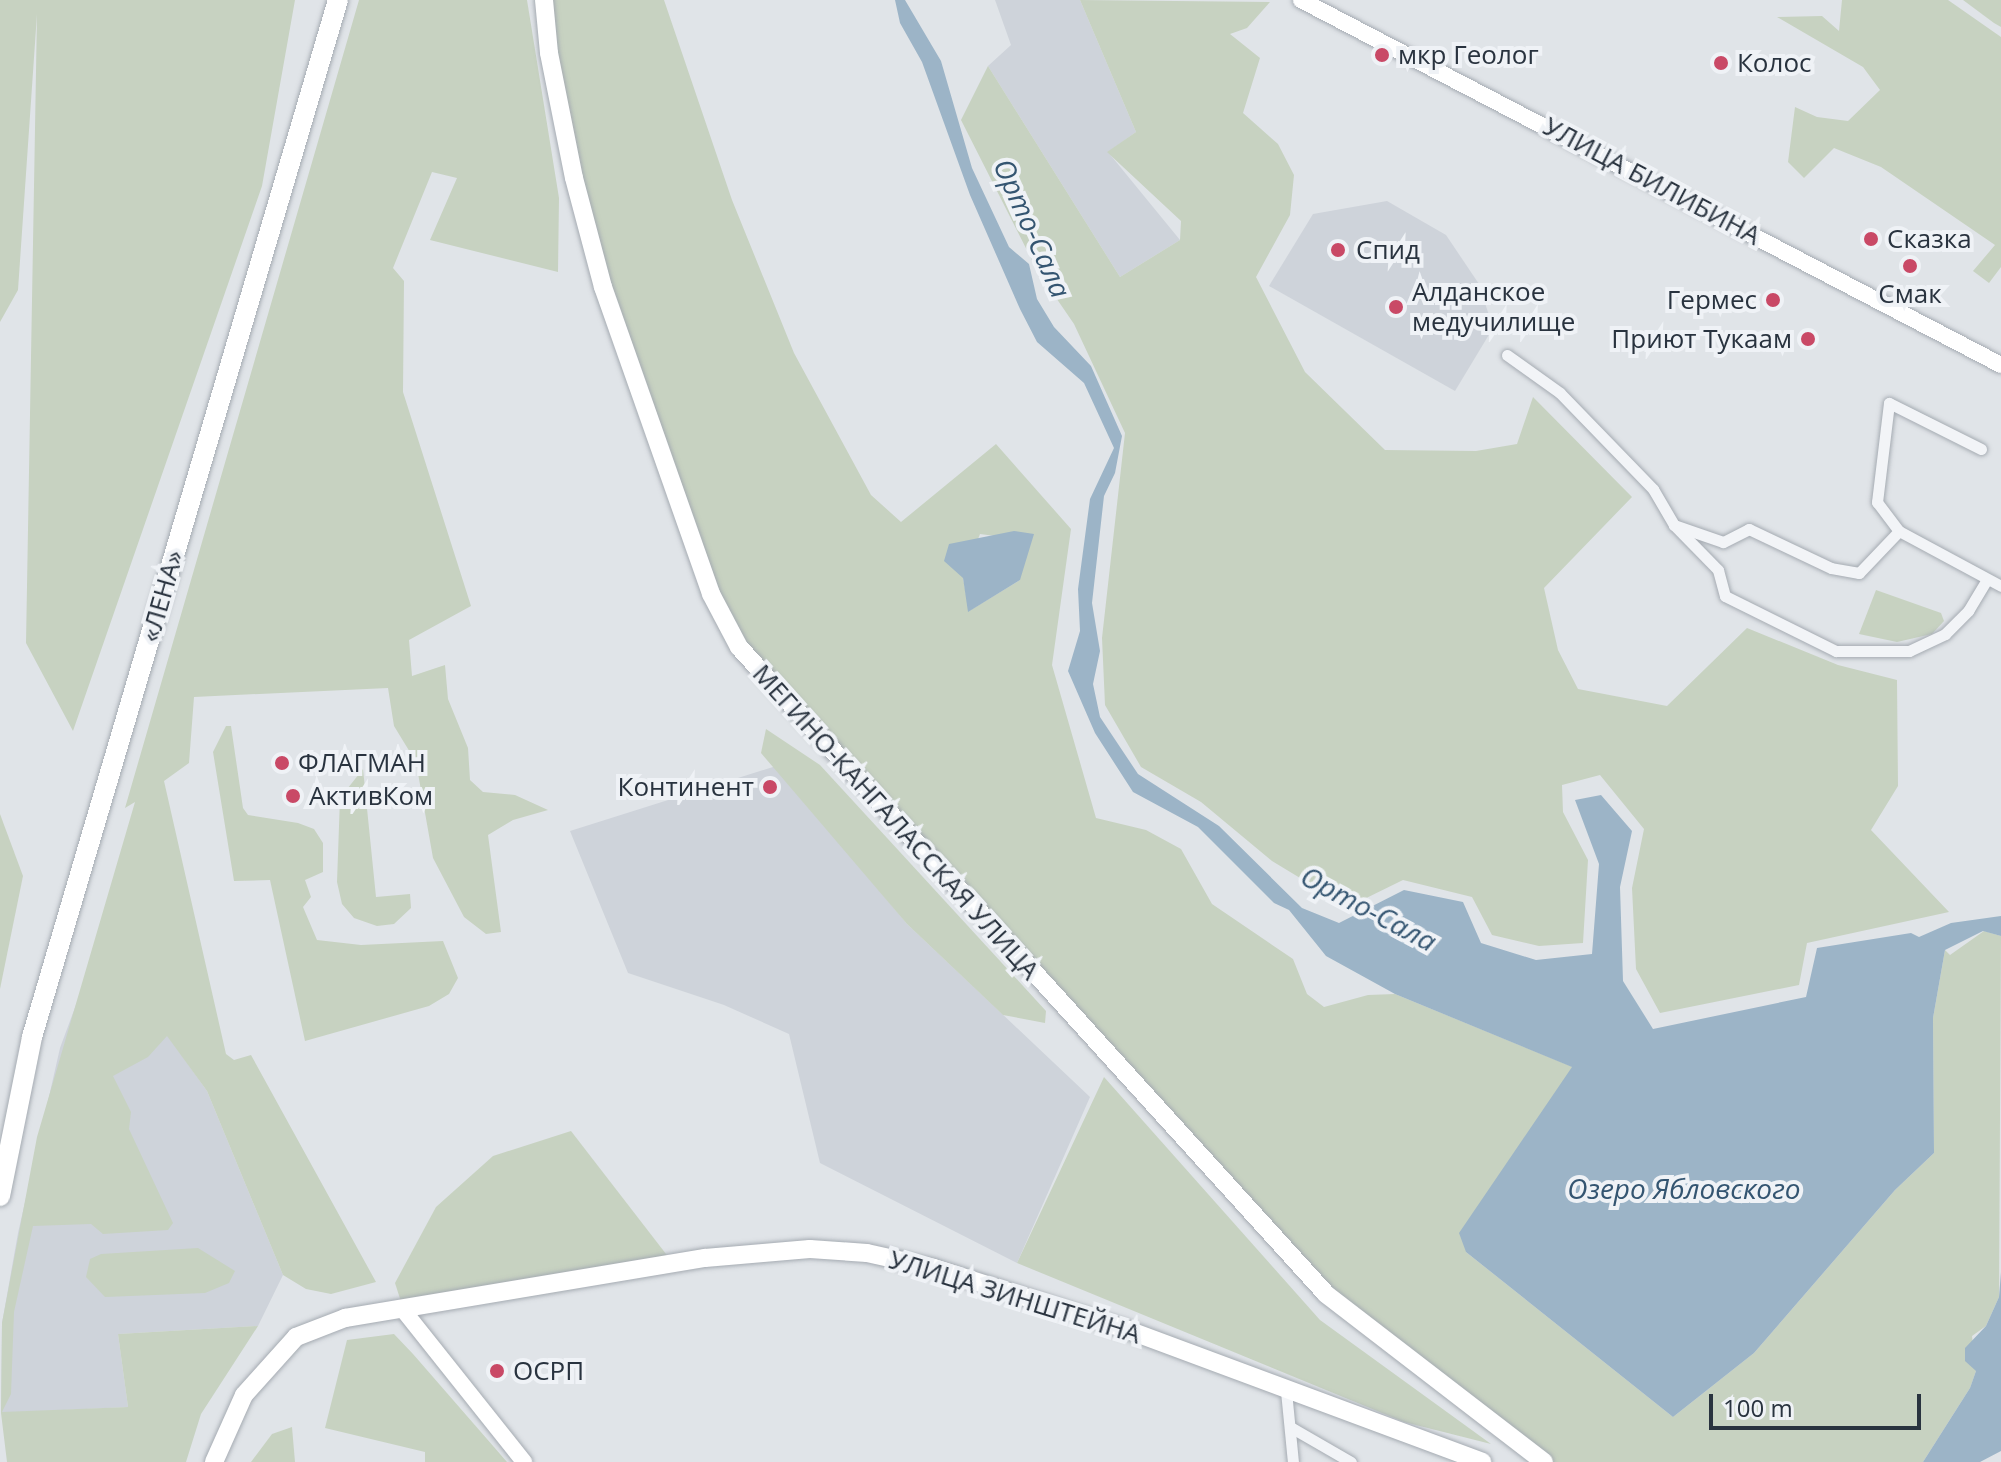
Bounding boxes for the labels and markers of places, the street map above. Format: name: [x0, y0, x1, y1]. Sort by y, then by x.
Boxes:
place label: мкр Геолог: [1398, 39, 1539, 71]
marker: мкр Геолог: [1373, 46, 1391, 64]
place label: Колос: [1737, 47, 1811, 79]
marker: Колос: [1712, 54, 1730, 72]
place label: Сказка: [1887, 223, 1972, 255]
marker: Сказка: [1862, 230, 1880, 248]
place label: Спид: [1356, 234, 1420, 266]
marker: Спид: [1327, 239, 1349, 261]
marker: Смак: [1901, 257, 1919, 275]
place label: Алданское медучилище: [1412, 276, 1575, 338]
place label: Смак: [1878, 278, 1942, 310]
place label: Гермес: [1667, 284, 1757, 316]
marker: Гермес: [1764, 291, 1782, 309]
marker: Алданское медучилище: [1387, 298, 1405, 316]
place label: Приют Тукаам: [1611, 323, 1792, 355]
marker: Приют Тукаам: [1799, 330, 1817, 348]
place label: ФЛАГМАН: [298, 747, 426, 779]
marker: ФЛАГМАН: [273, 754, 291, 772]
place label: Континент: [618, 771, 754, 803]
marker: Континент: [761, 778, 779, 796]
place label: АктивКом: [309, 780, 433, 812]
marker: АктивКом: [284, 787, 302, 805]
place label: ОСРП: [513, 1355, 584, 1387]
marker: ОСРП: [488, 1362, 506, 1380]

